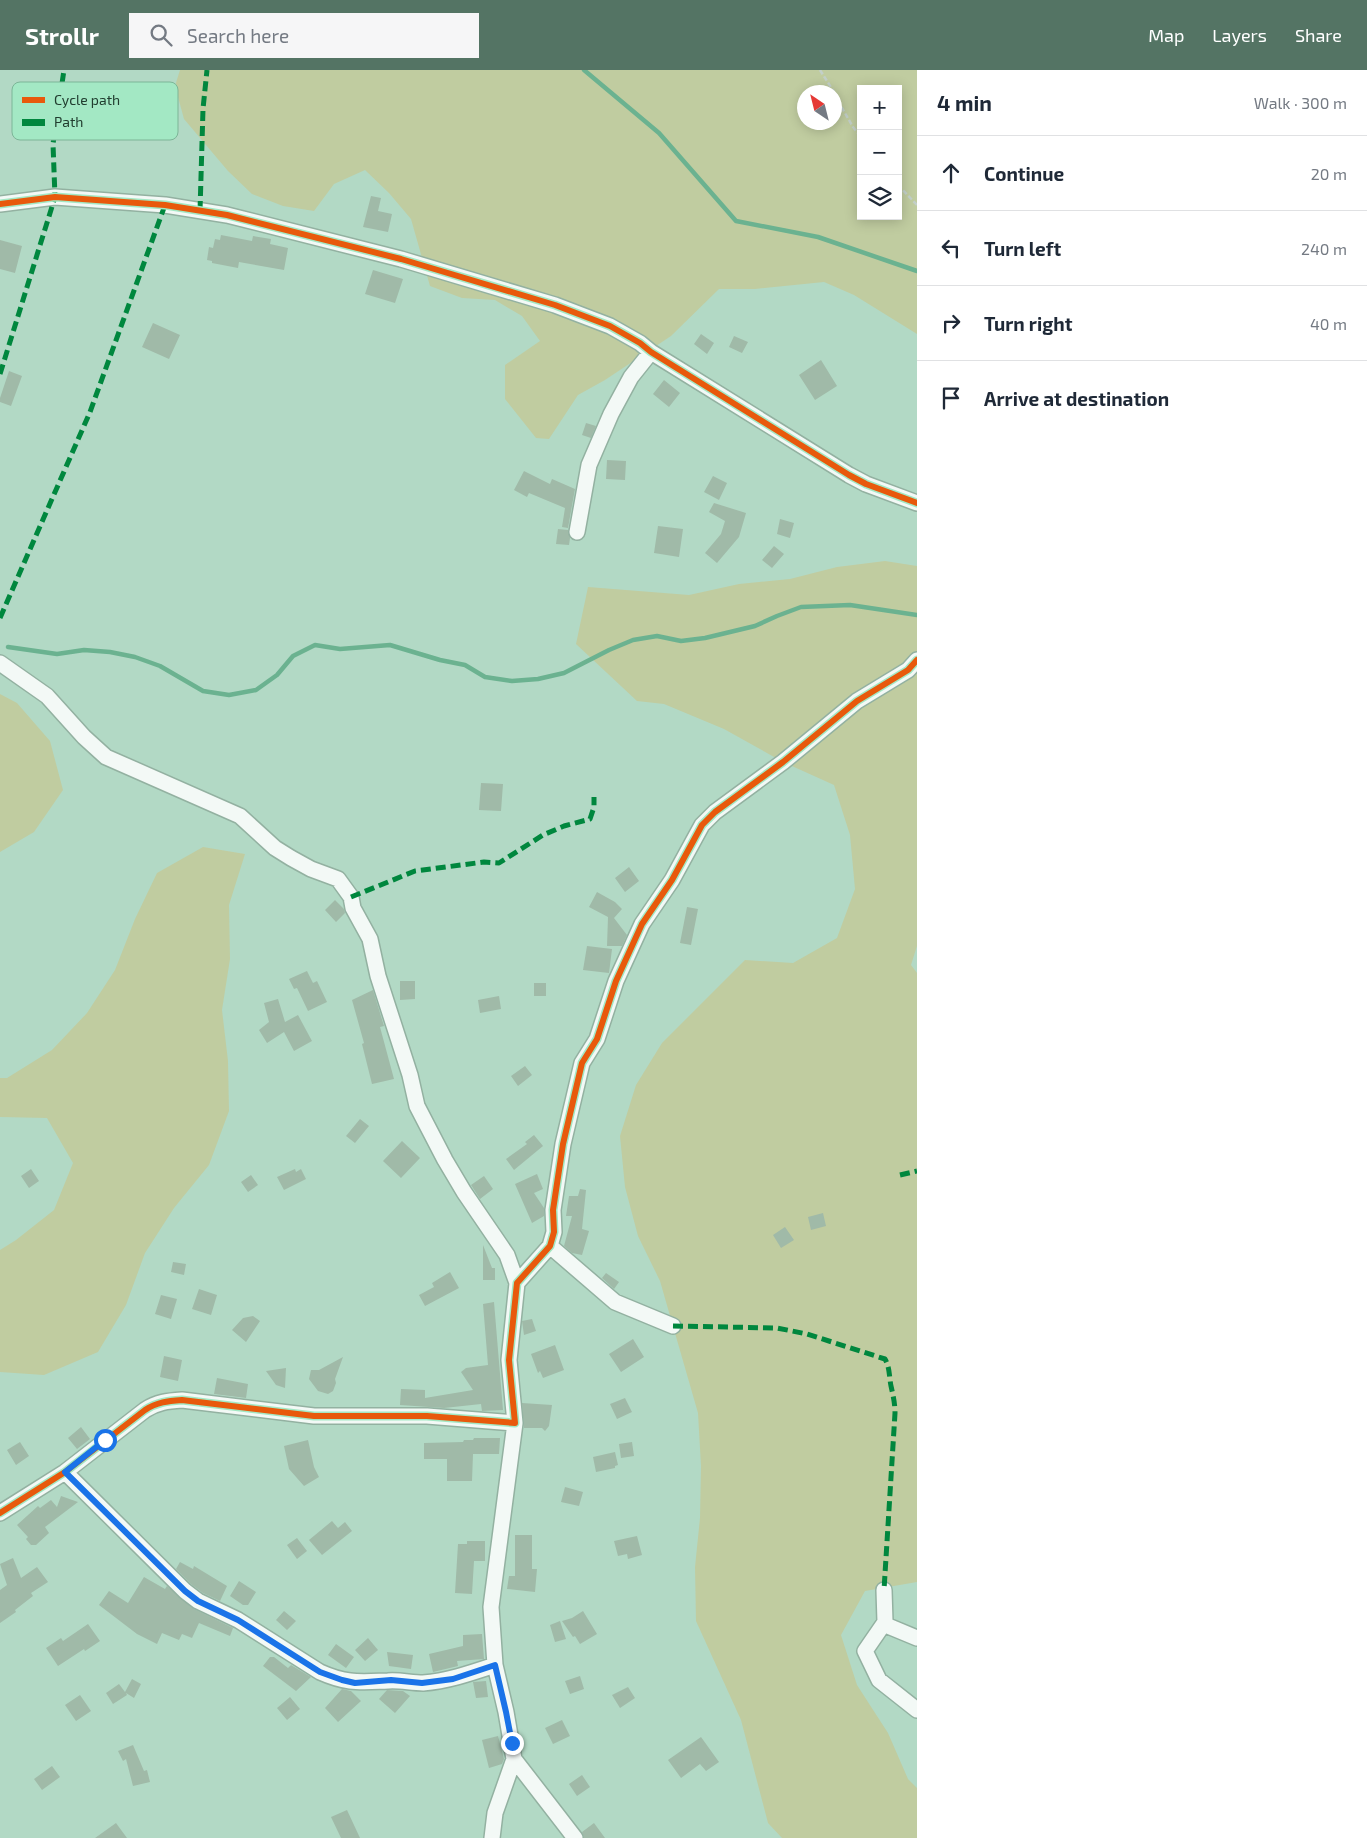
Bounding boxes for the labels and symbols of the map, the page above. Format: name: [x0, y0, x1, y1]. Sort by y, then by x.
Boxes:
legend: [12, 82, 178, 140]
north arrow: [797, 85, 842, 130]
text: Cycle path: [54, 91, 120, 108]
text: Path: [54, 113, 83, 130]
route start: [94, 1429, 117, 1452]
route end: [501, 1732, 524, 1755]

